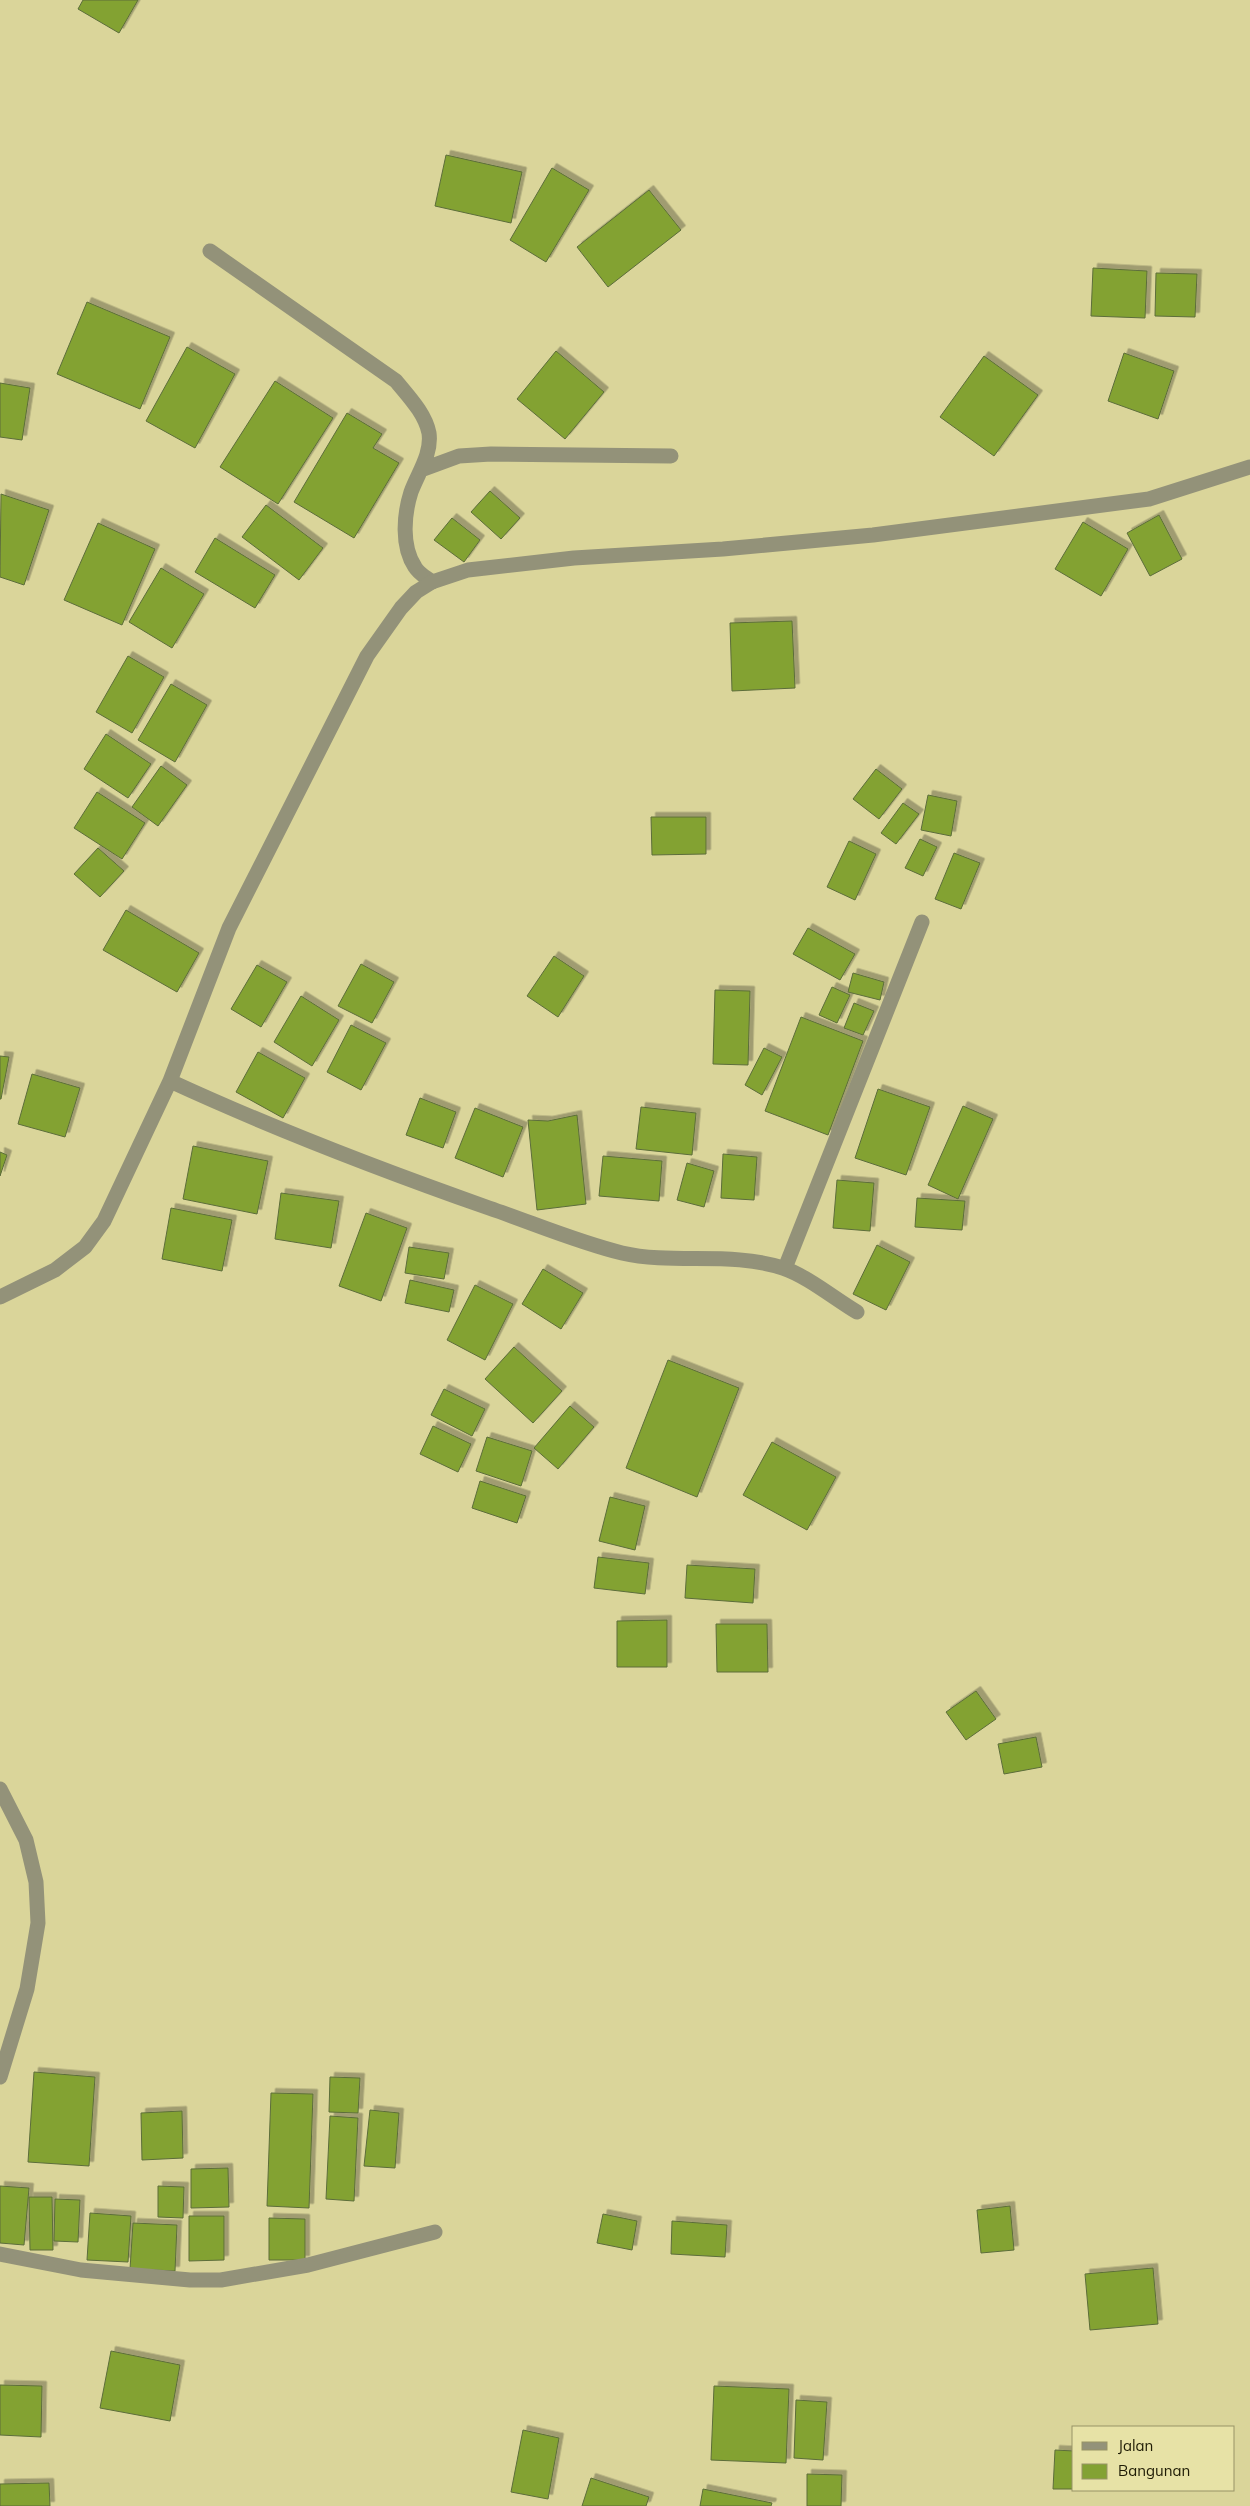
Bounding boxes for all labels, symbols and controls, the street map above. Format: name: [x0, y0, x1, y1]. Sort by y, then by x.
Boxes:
legend: [1072, 2426, 1235, 2491]
text: Jalan: [1118, 2436, 1153, 2455]
text: Bangunan: [1118, 2461, 1190, 2480]

